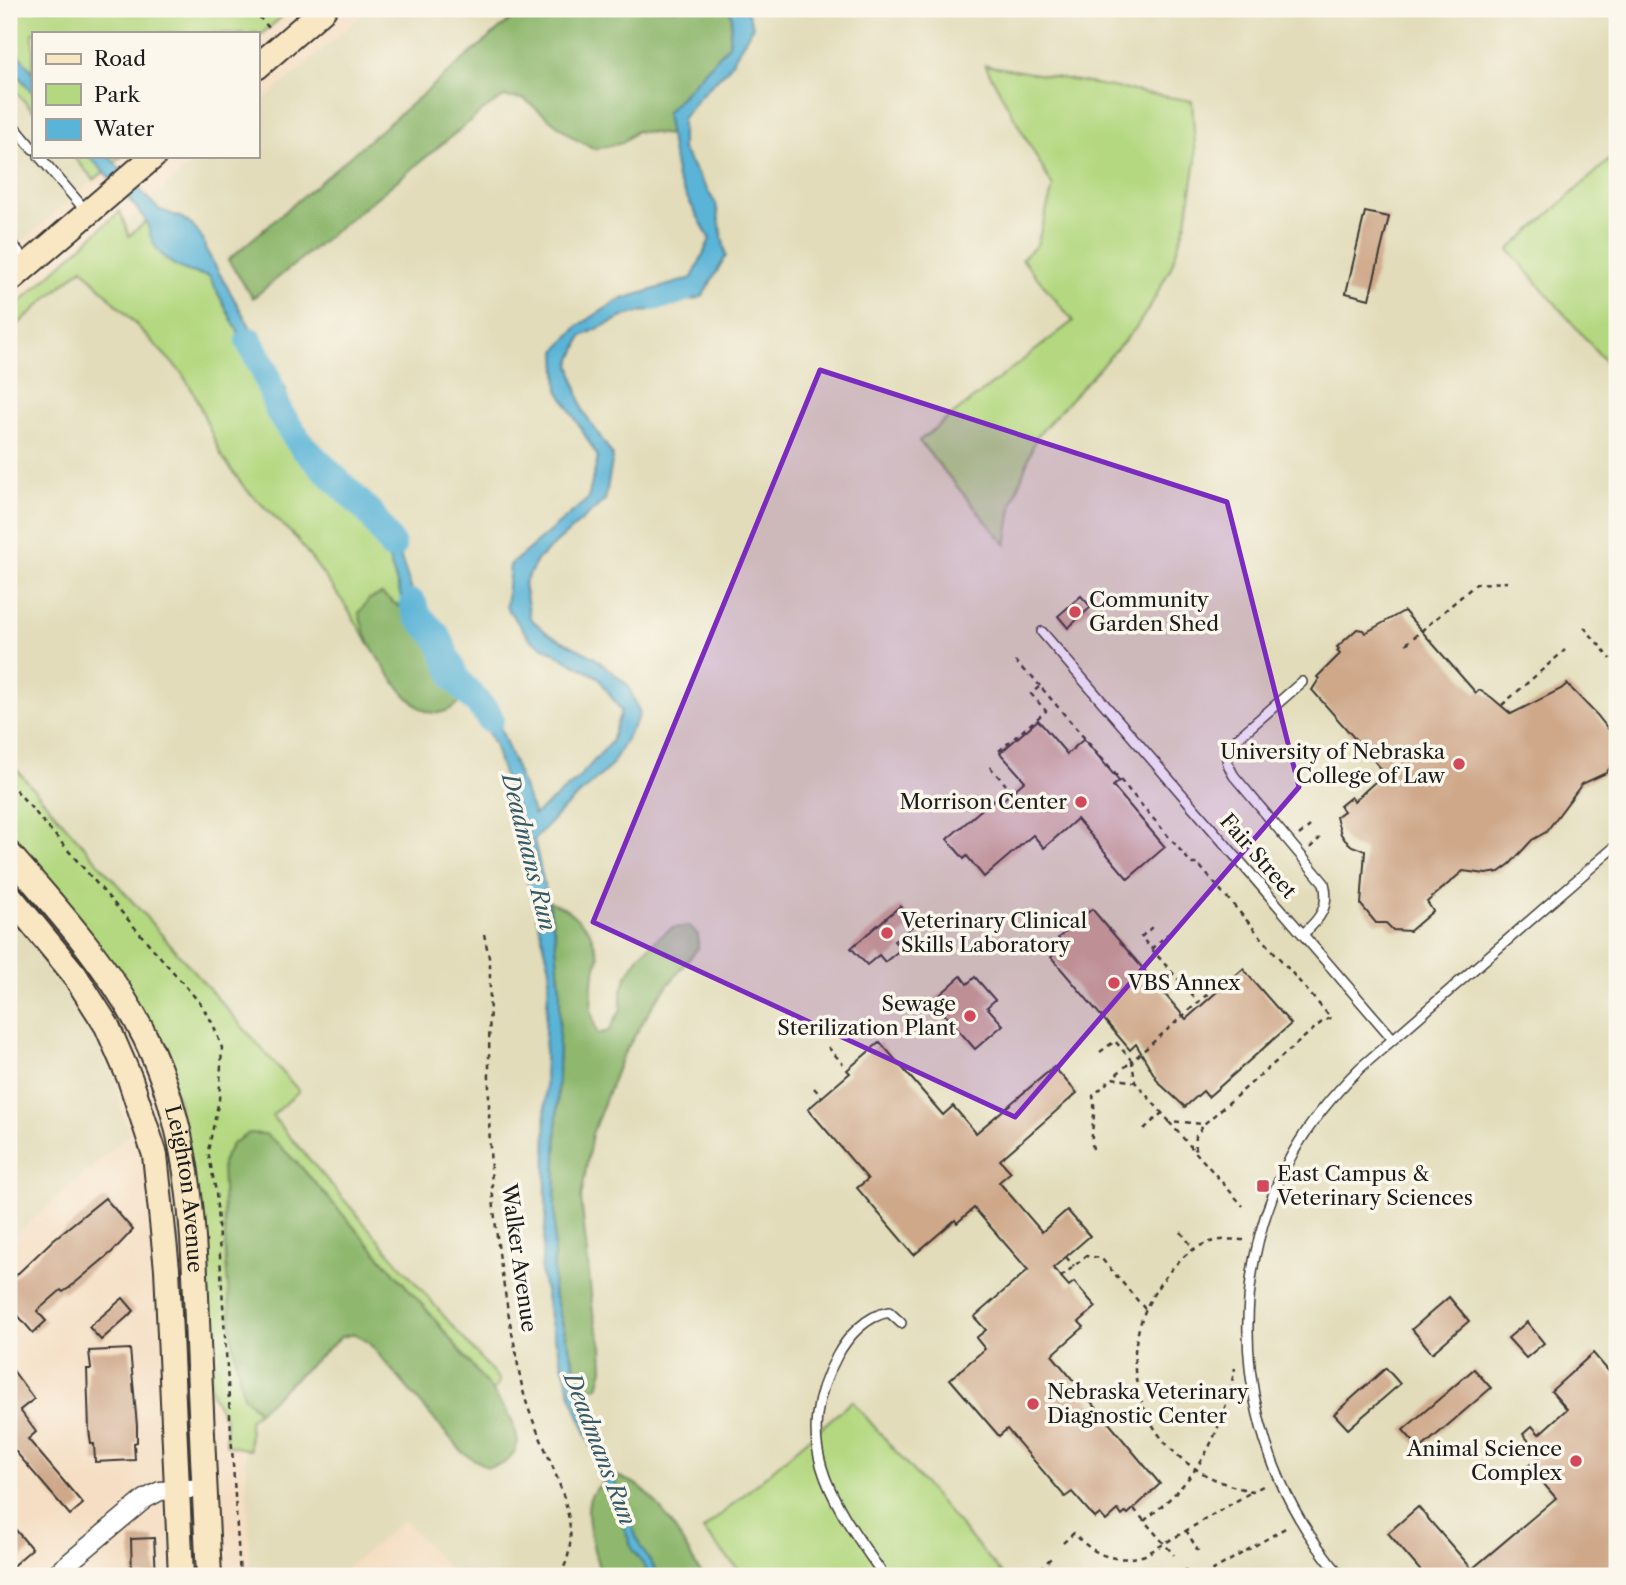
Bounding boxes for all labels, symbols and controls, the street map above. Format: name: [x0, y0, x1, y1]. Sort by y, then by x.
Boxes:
legend: [32, 32, 259, 158]
text: Road: [94, 46, 146, 71]
text: Park: [94, 82, 140, 107]
text: Water: [93, 116, 154, 141]
place label: Community Garden Shed: [1089, 587, 1219, 636]
marker: Community Garden Shed: [1067, 604, 1083, 620]
place label: University of Nebraska College of Law: [1220, 739, 1446, 788]
marker: University of Nebraska College of Law: [1451, 756, 1467, 772]
water label: Deadmans Run: [495, 768, 562, 934]
place label: Morrison Center: [899, 789, 1067, 814]
marker: Morrison Center: [1073, 794, 1089, 810]
street label: Fair Street: [1215, 808, 1302, 904]
place label: Veterinary Clinical Skills Laboratory: [900, 908, 1087, 957]
marker: Veterinary Clinical Skills Laboratory: [879, 925, 895, 941]
place label: VBS Annex: [1127, 970, 1241, 995]
marker: VBS Annex: [1106, 975, 1122, 991]
place label: Sewage Sterilization Plant: [777, 991, 957, 1040]
marker: Sewage Sterilization Plant: [962, 1008, 978, 1024]
street label: Leighton Avenue: [160, 1102, 208, 1273]
place label: East Campus & Veterinary Sciences: [1276, 1161, 1473, 1210]
marker: East Campus & Veterinary Sciences: [1255, 1178, 1271, 1194]
street label: Walker Avenue: [497, 1181, 542, 1334]
water label: Deadmans Run: [557, 1367, 642, 1529]
place label: Nebraska Veterinary Diagnostic Center: [1047, 1379, 1249, 1428]
marker: Nebraska Veterinary Diagnostic Center: [1025, 1396, 1041, 1412]
place label: Animal Science Complex: [1406, 1436, 1563, 1485]
marker: Animal Science Complex: [1568, 1453, 1584, 1469]

